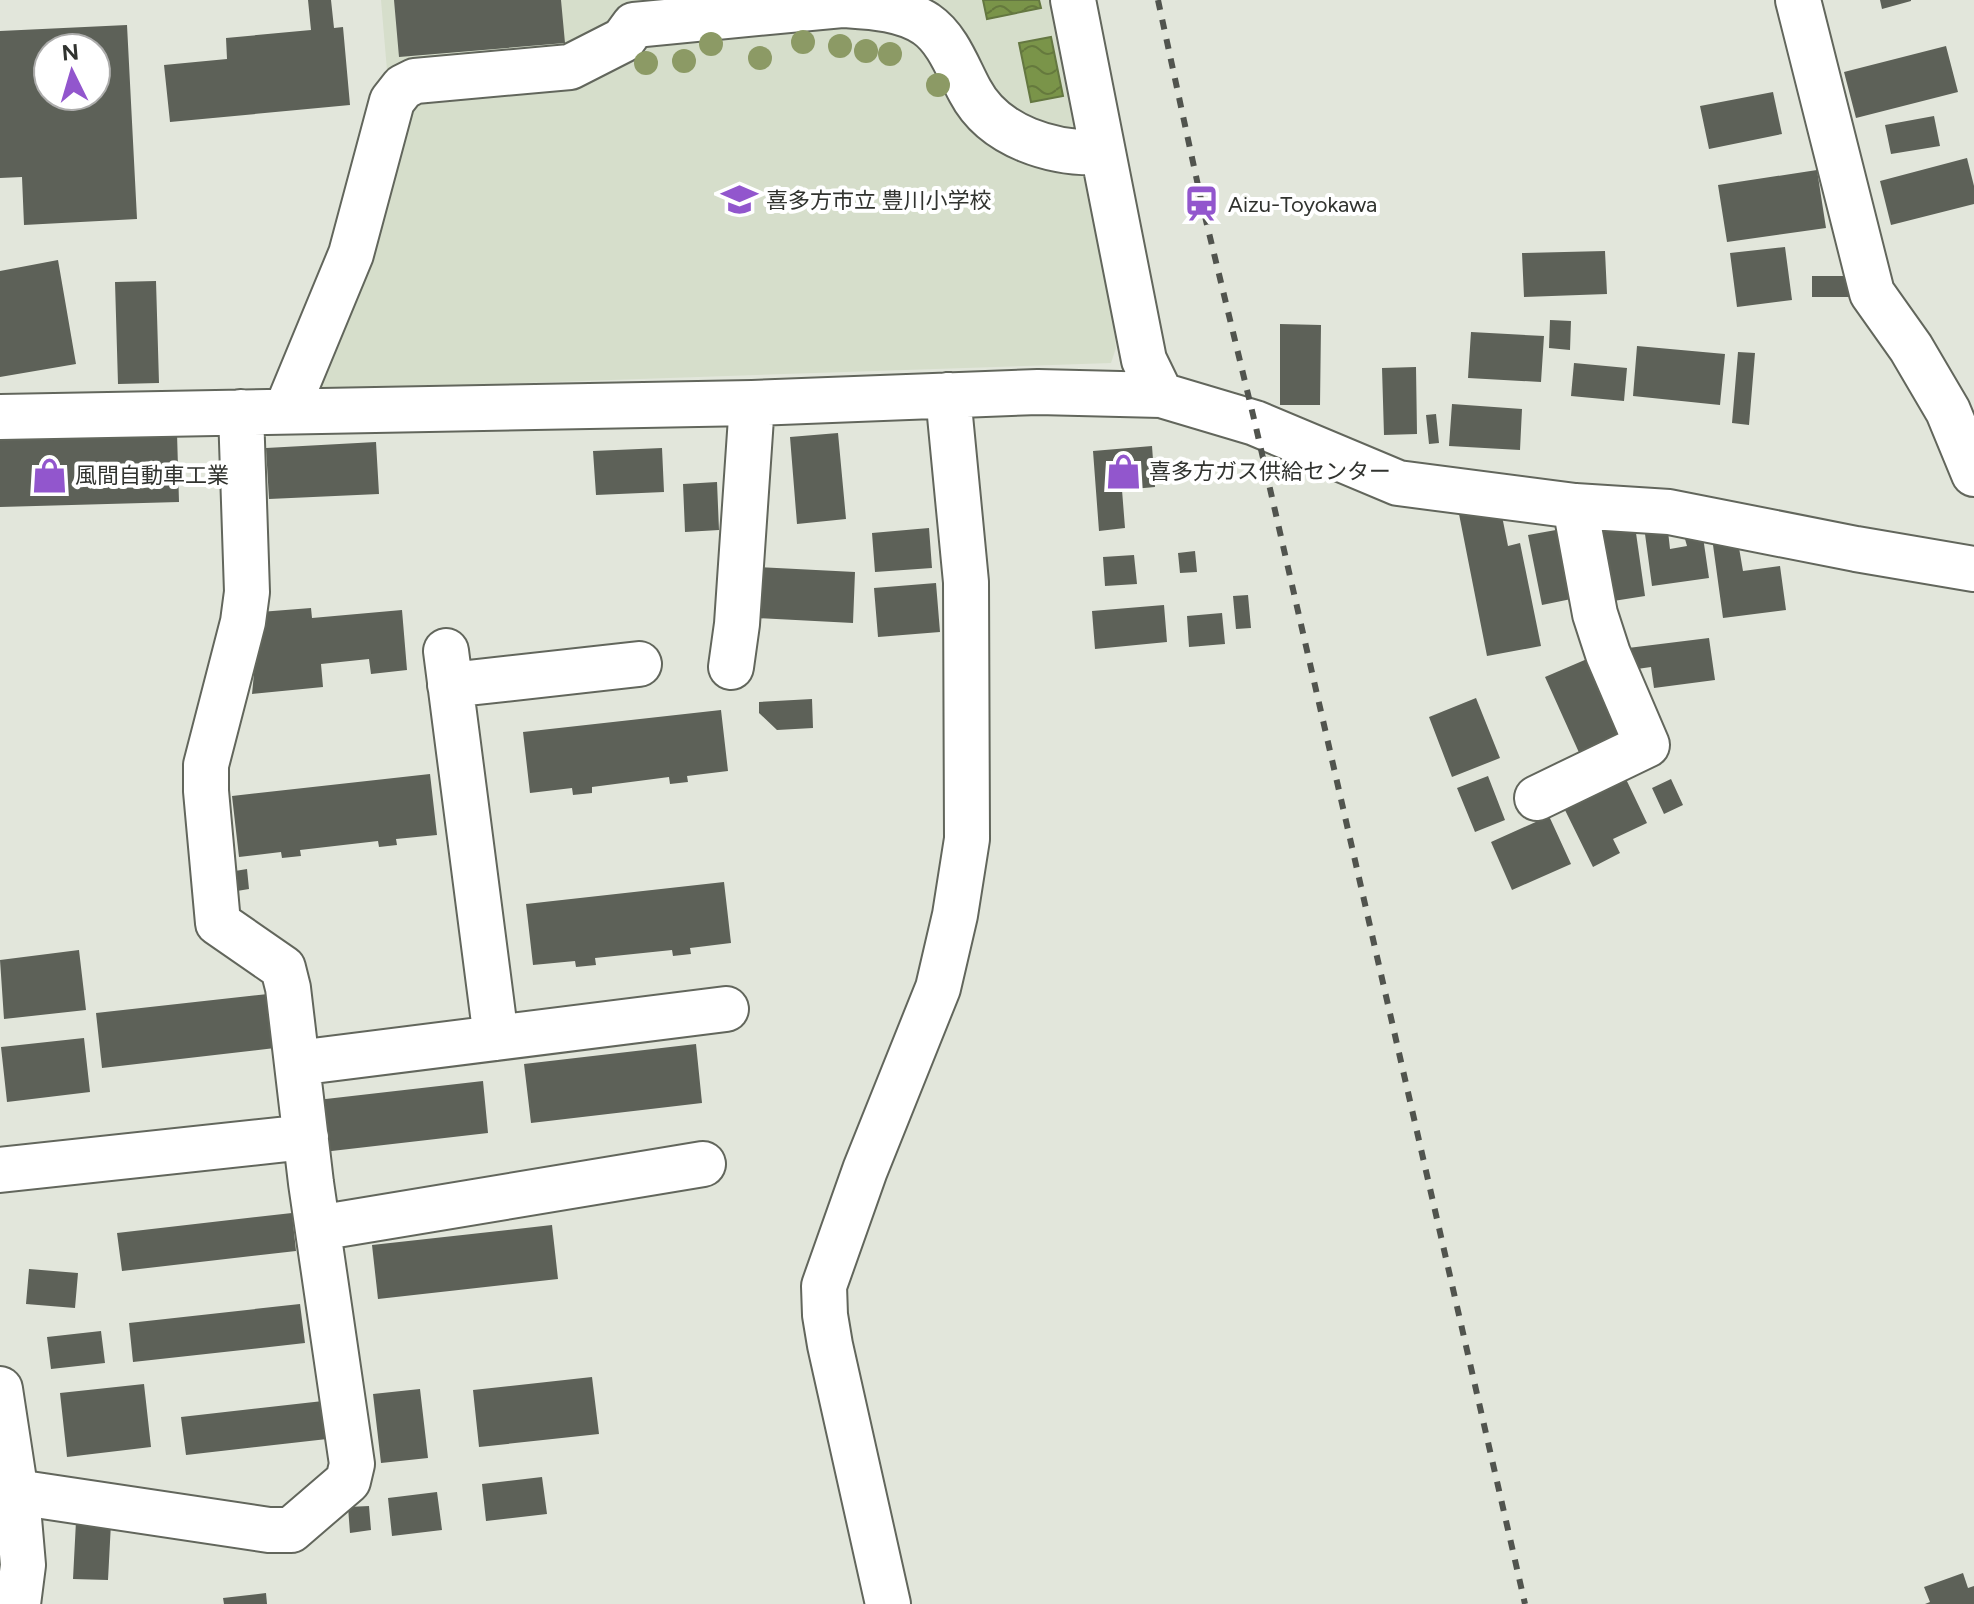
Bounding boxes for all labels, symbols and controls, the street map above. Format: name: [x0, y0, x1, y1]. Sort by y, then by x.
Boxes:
north arrow: [32, 32, 112, 112]
text: N: [61, 38, 80, 67]
school or university icon: 喜多方市立 豊川小学校: [721, 181, 759, 219]
station icon: Aizu-Toyokawa: [1183, 185, 1221, 223]
place label: 喜多方市立 豊川小学校: [766, 187, 991, 214]
place label: Aizu-Toyokawa: [1228, 191, 1377, 218]
shop icon: 喜多方ガス供給センター: [1104, 452, 1142, 490]
shop icon: 風間自動車工業: [30, 456, 68, 494]
place label: 喜多方ガス供給センター: [1149, 458, 1391, 485]
place label: 風間自動車工業: [75, 462, 229, 489]

